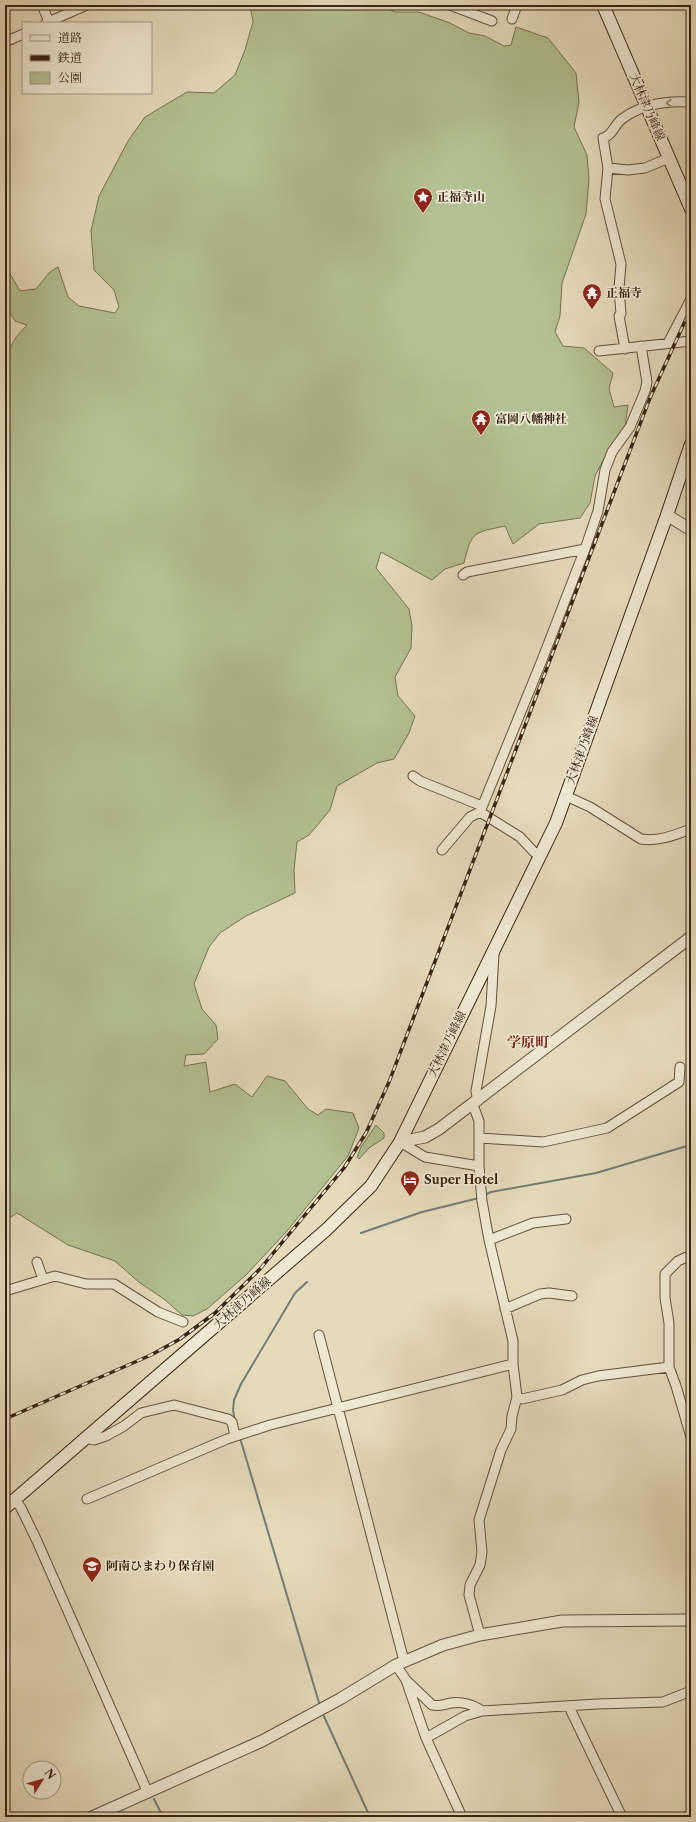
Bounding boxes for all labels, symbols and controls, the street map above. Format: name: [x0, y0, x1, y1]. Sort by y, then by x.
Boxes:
legend: [22, 22, 152, 94]
text: 道路: [58, 30, 82, 45]
text: 鉄道: [57, 50, 82, 65]
text: 公園: [58, 70, 82, 85]
street label: 大林津乃峰線: [626, 71, 668, 143]
one-way arrow: [666, 98, 672, 107]
place icon: 正福寺山: [412, 186, 434, 214]
place label: 正福寺山: [437, 189, 485, 204]
temple icon: 正福寺: [581, 282, 603, 310]
place label: 正福寺: [606, 285, 642, 300]
temple icon: 富岡八幡神社: [470, 408, 492, 436]
place label: 富岡八幡神社: [495, 411, 567, 426]
street label: 大林津乃峰線: [562, 713, 601, 786]
street label: 大林津乃峰線: [424, 1008, 469, 1079]
district label: 学原町: [507, 1033, 550, 1051]
hotel icon: Super Hotel: [399, 1169, 421, 1197]
place label: Super Hotel: [424, 1172, 498, 1187]
street label: 大林津乃峰線: [210, 1273, 274, 1332]
school or university icon: 阿南ひまわり保育園: [81, 1555, 103, 1583]
place label: 阿南ひまわり保育園: [106, 1558, 214, 1573]
north arrow: [22, 1760, 62, 1800]
text: N: [42, 1766, 59, 1782]

